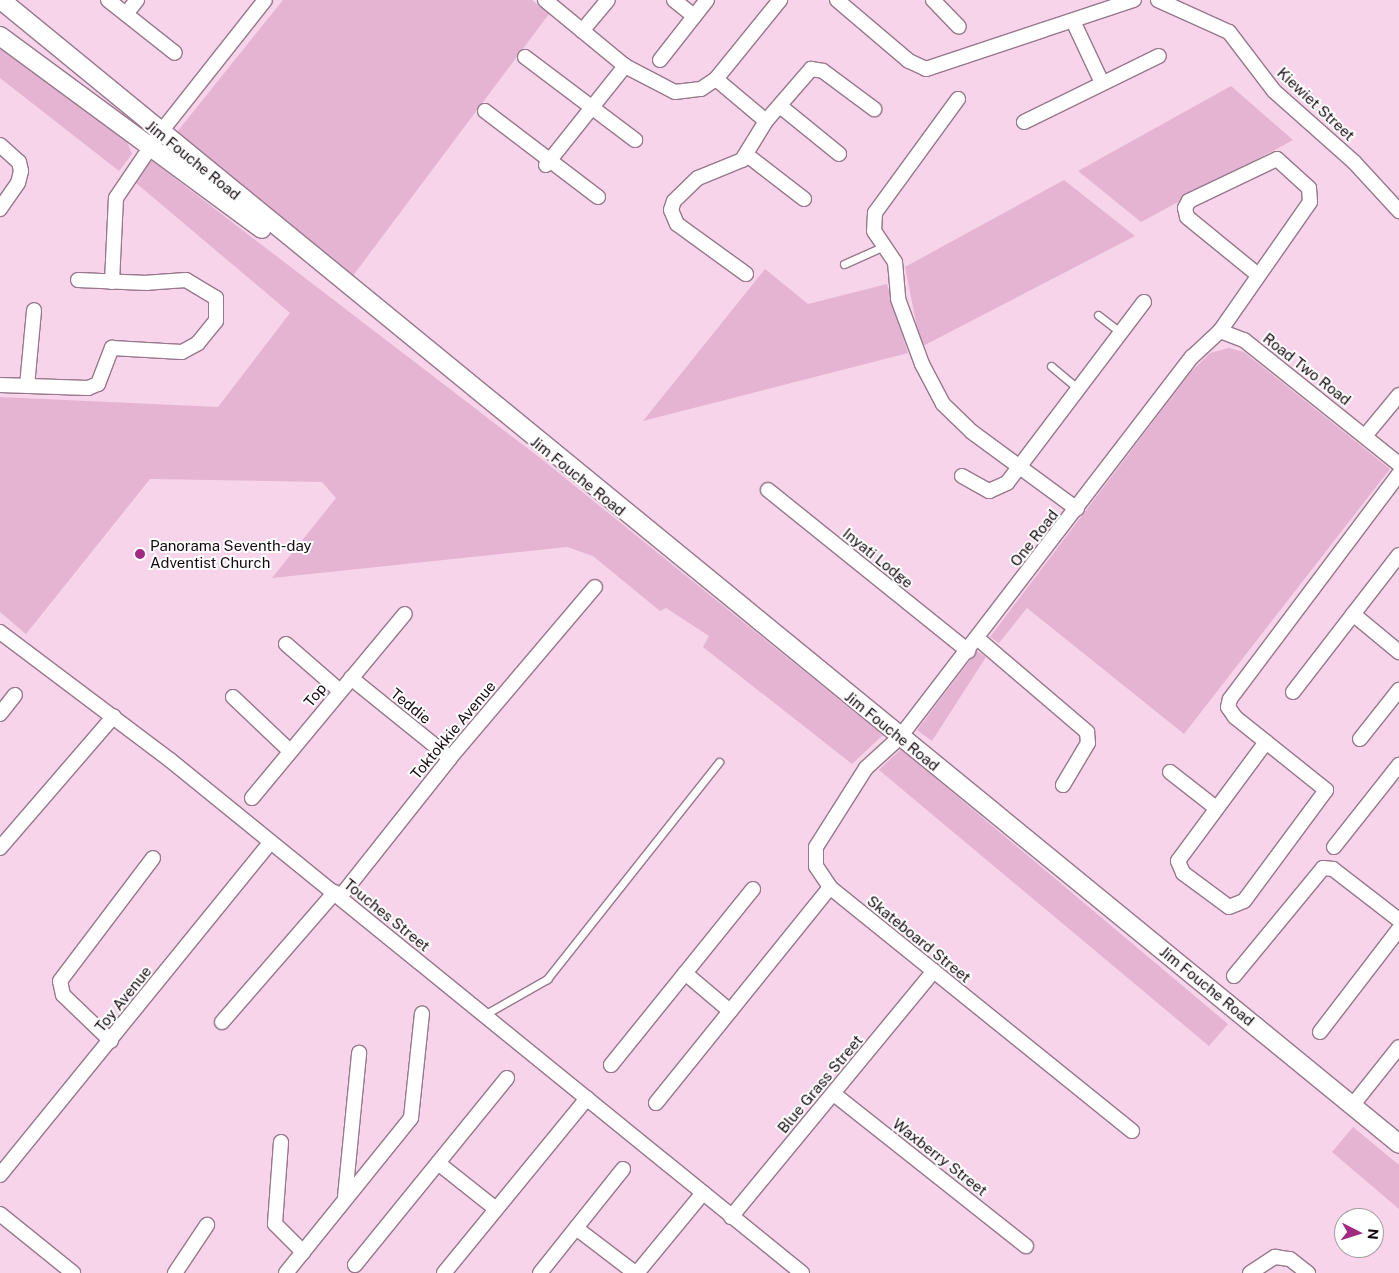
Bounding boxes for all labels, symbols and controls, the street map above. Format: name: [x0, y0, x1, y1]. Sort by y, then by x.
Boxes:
street label: Kiewiet Street: [1274, 64, 1358, 144]
street label: Jim Fouche Road: [142, 116, 244, 204]
street label: Road Two Road: [1259, 329, 1355, 409]
street label: Jim Fouche Road: [527, 432, 629, 520]
street label: One Road: [1006, 506, 1062, 570]
street label: Inyati Lodge: [839, 524, 917, 592]
place label: Panorama Seventh-day Adventist Church: [150, 536, 312, 571]
marker: Panorama Seventh-day Adventist Church: [134, 548, 146, 560]
street label: Toktokkie Avenue: [407, 677, 499, 783]
street label: Top: [300, 680, 330, 710]
street label: Teddie: [387, 684, 435, 728]
street label: Jim Fouche Road: [841, 687, 943, 775]
street label: Touches Street: [340, 875, 434, 955]
street label: Skateboard Street: [864, 892, 974, 986]
street label: Jim Fouche Road: [1156, 942, 1258, 1030]
street label: Toy Avenue: [91, 962, 155, 1036]
street label: Blue Grass Street: [774, 1031, 866, 1137]
street label: Waxberry Street: [889, 1114, 991, 1200]
north arrow: [1334, 1208, 1384, 1258]
text: N: [1365, 1228, 1381, 1240]

